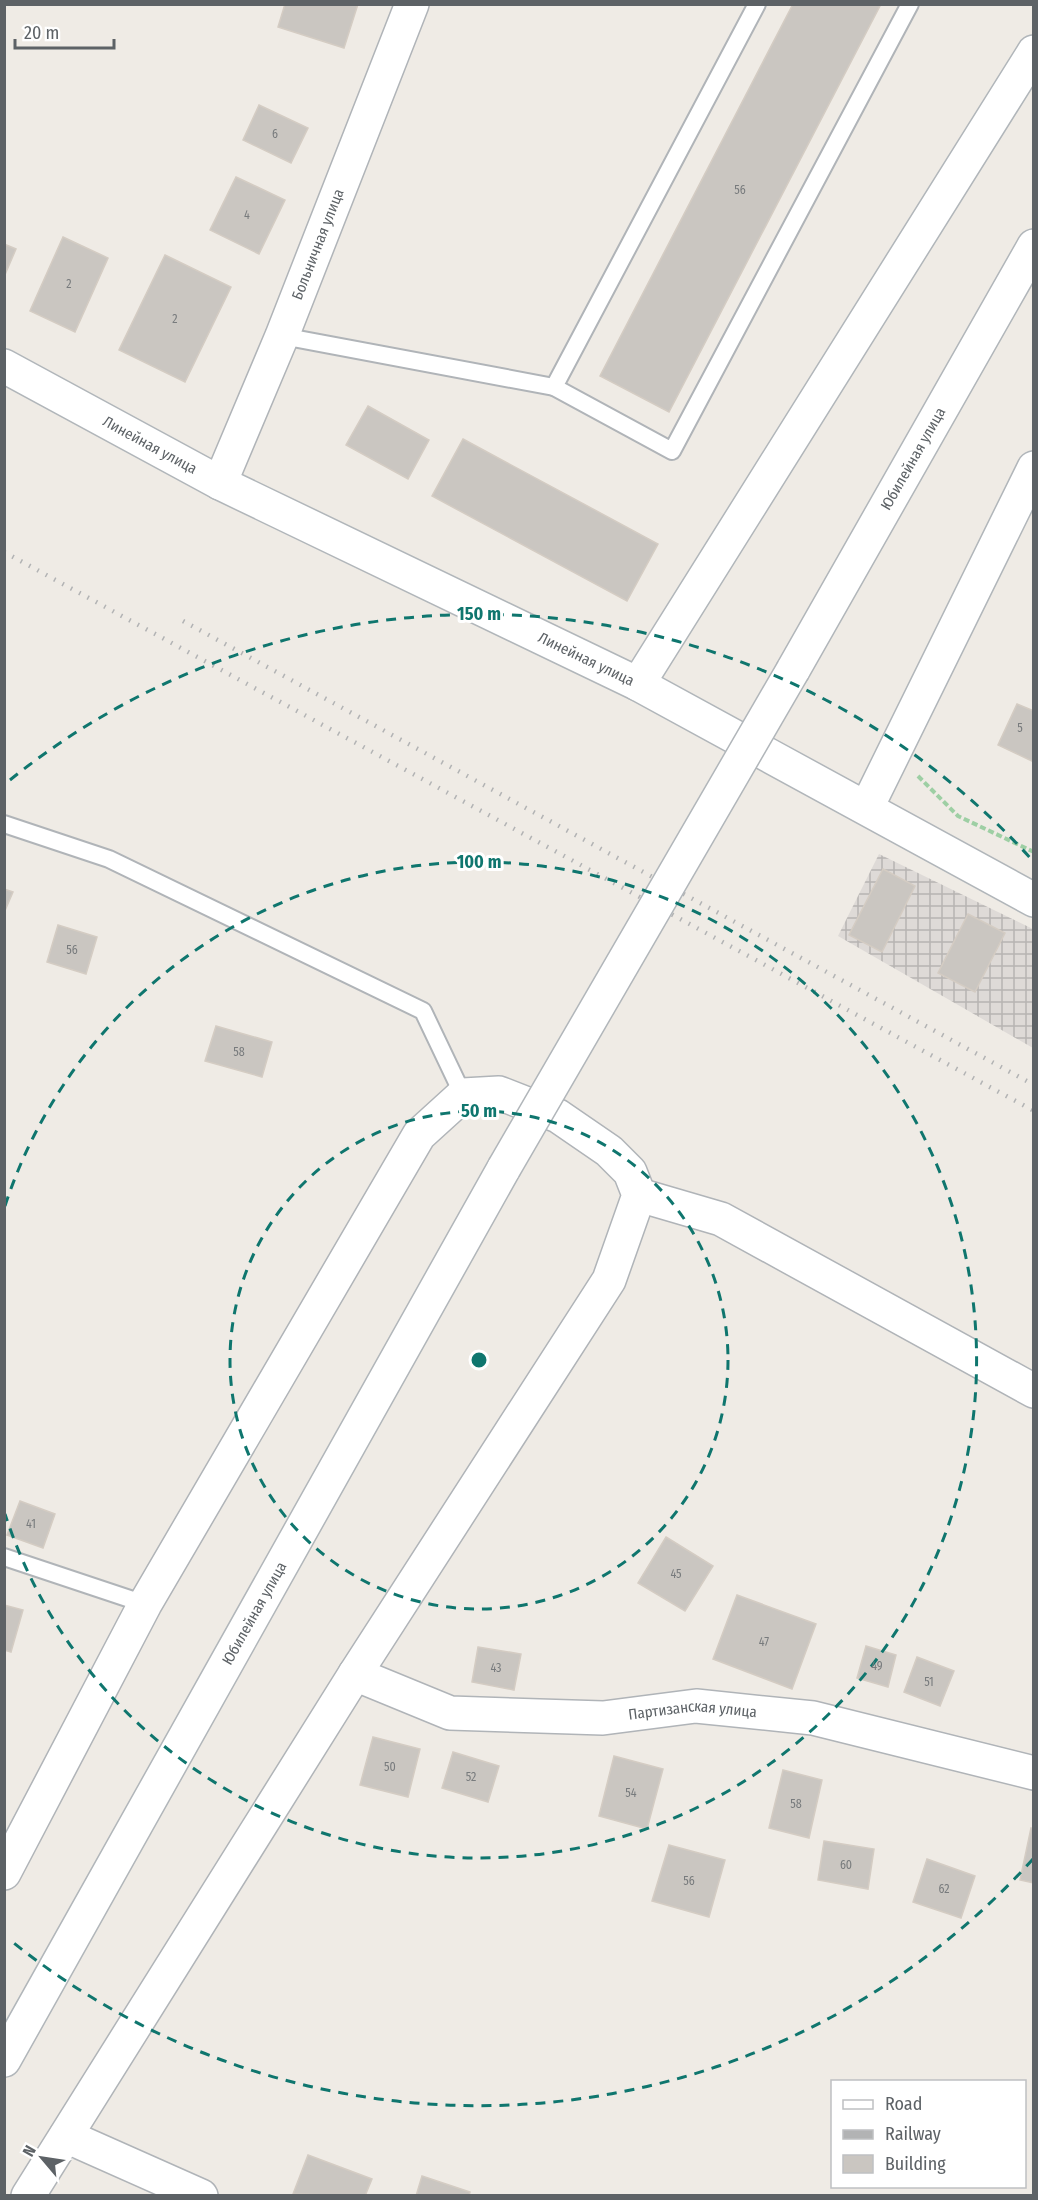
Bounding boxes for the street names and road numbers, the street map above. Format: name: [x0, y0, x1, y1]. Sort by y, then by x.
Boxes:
street label: Больничная улица: [288, 186, 348, 302]
street label: Юбилейная улица: [877, 404, 949, 513]
street label: Линейная улица: [100, 412, 200, 478]
street label: Линейная улица: [535, 628, 637, 690]
street label: Юбилейная улица: [218, 1559, 290, 1668]
street label: Партизанская улица: [627, 1697, 758, 1724]

